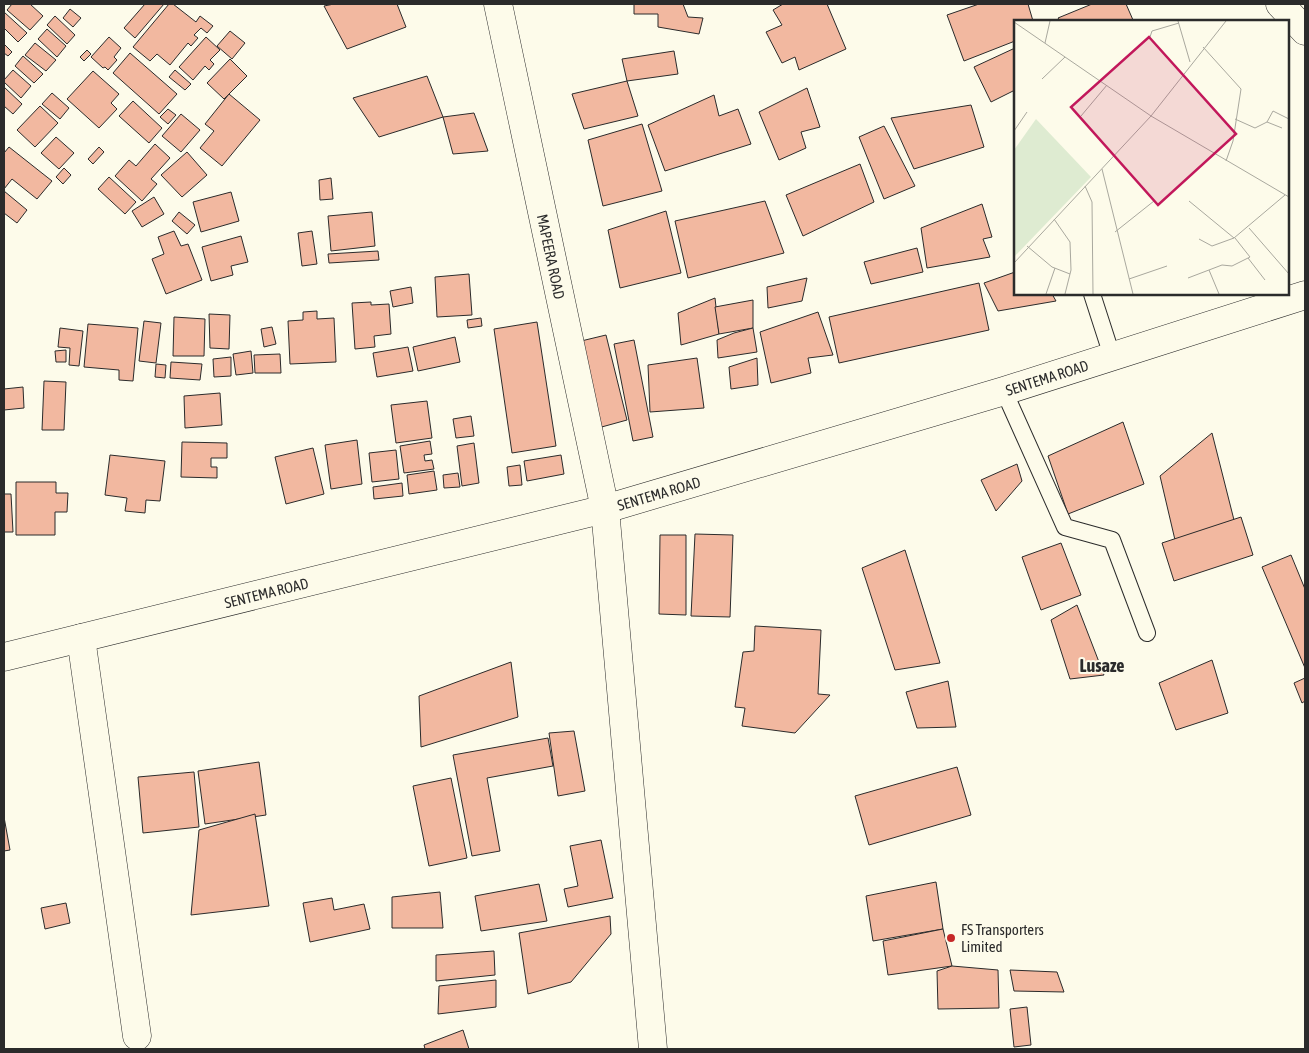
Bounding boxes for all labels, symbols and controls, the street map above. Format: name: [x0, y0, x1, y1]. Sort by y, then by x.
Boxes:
inset map: [1014, 20, 1289, 295]
street label: MAPEERA ROAD: [534, 212, 569, 300]
street label: SENTEMA ROAD: [1003, 356, 1090, 398]
street label: SENTEMA ROAD: [615, 473, 702, 513]
street label: SENTEMA ROAD: [222, 574, 310, 611]
district label: Lusaze: [1080, 655, 1124, 676]
place label: FS Transporters Limited: [961, 921, 1044, 955]
marker: FS Transporters Limited: [945, 932, 957, 944]

